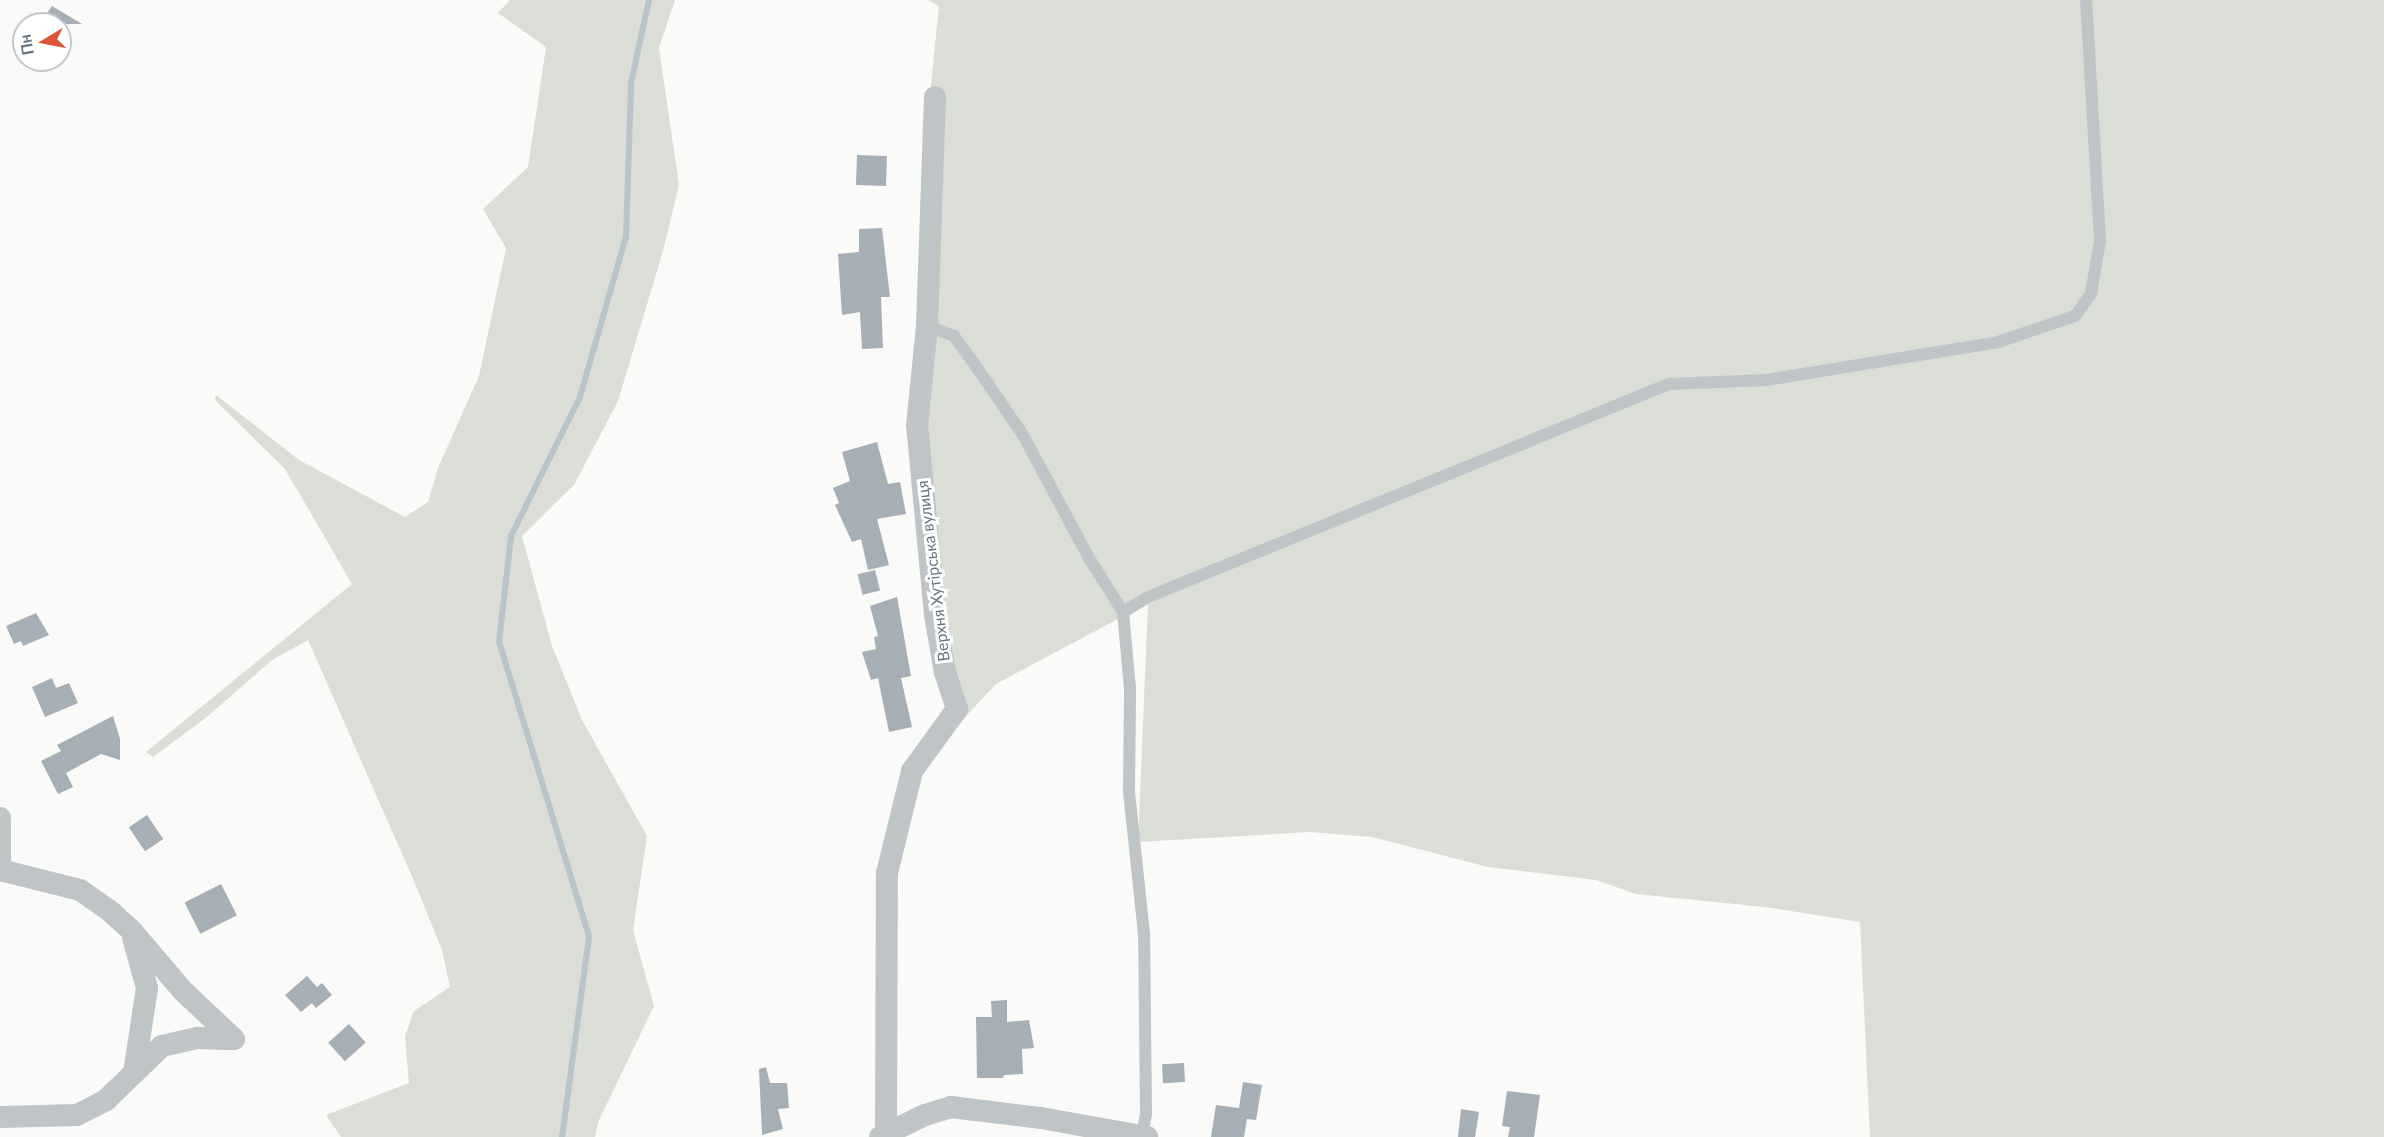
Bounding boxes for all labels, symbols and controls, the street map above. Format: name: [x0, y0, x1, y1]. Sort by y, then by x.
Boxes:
north arrow: [12, 12, 72, 72]
text: Пн: [15, 33, 37, 57]
street label: Верхня Хутірська вулиця: [912, 479, 954, 663]

